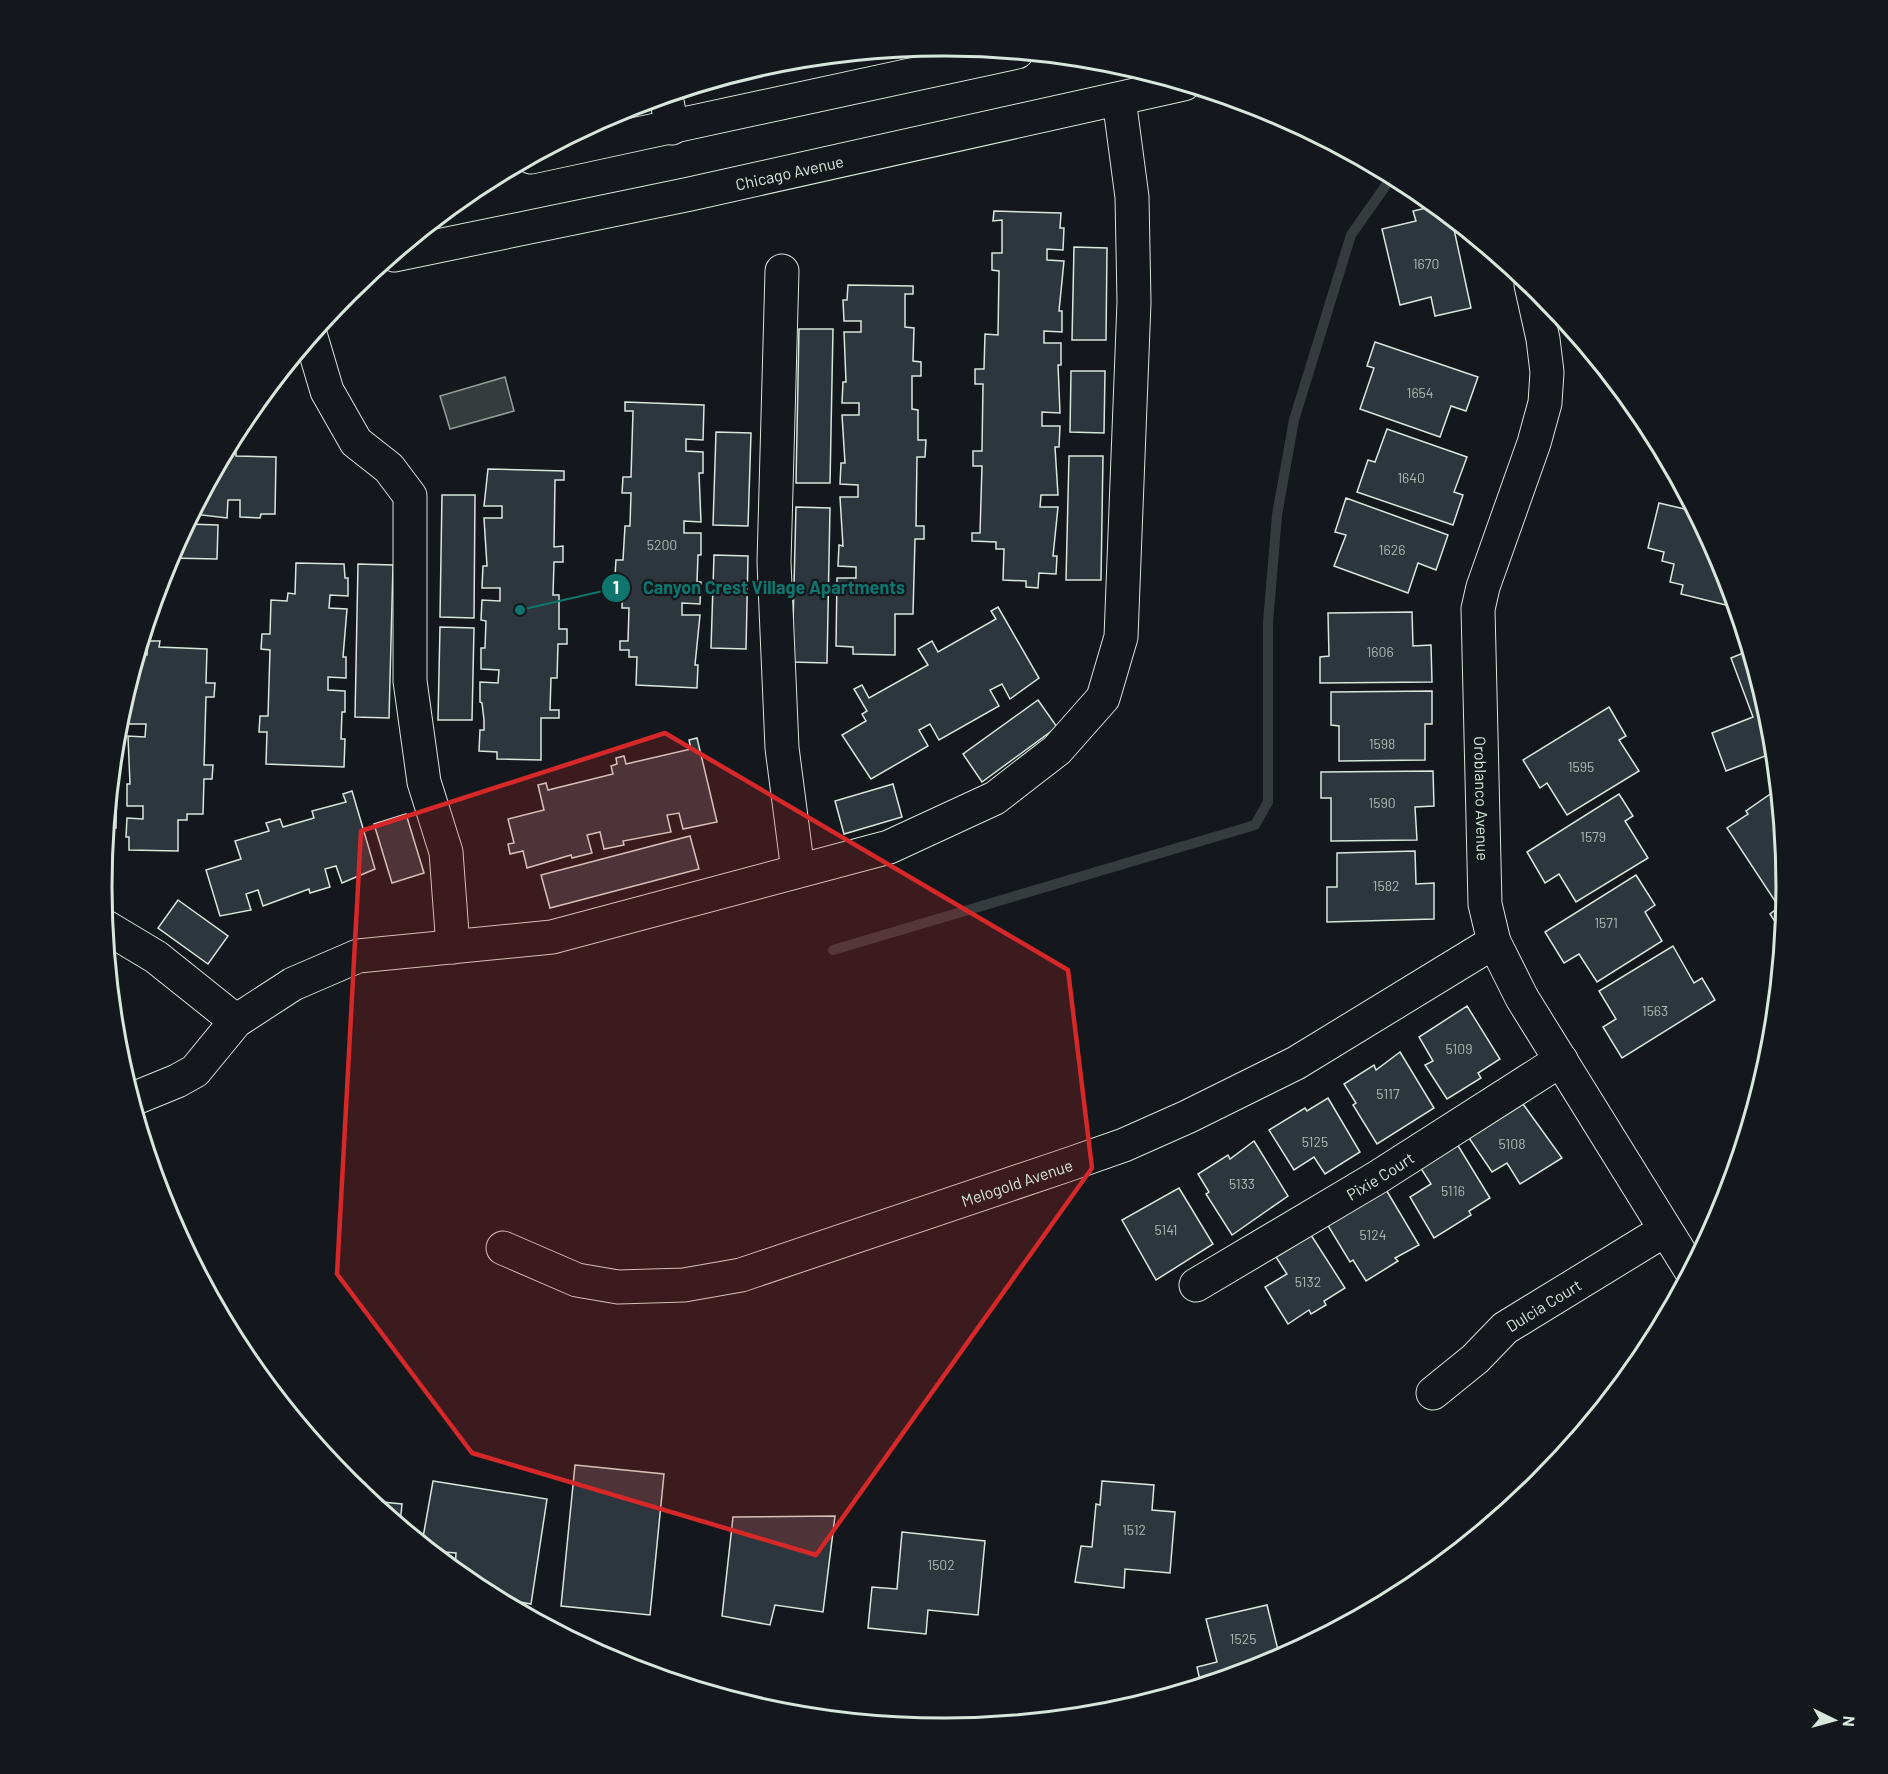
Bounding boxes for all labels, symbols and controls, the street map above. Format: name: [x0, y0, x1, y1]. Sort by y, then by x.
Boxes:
street label: Chicago Avenue: [733, 151, 845, 193]
house number: 1670: [1413, 255, 1439, 272]
house number: 1654: [1406, 384, 1434, 401]
house number: 1640: [1397, 469, 1425, 486]
house number: 5200: [647, 536, 677, 553]
house number: 1626: [1379, 541, 1405, 558]
callout: Canyon Crest Village Apartments: [601, 570, 917, 606]
text: 1: [613, 576, 619, 598]
text: Canyon Crest Village Apartments: [643, 576, 905, 598]
house number: 1606: [1366, 643, 1394, 660]
house number: 1598: [1369, 735, 1395, 752]
street label: Oroblanco Avenue: [1472, 736, 1493, 861]
house number: 1595: [1568, 758, 1594, 775]
house number: 1590: [1368, 794, 1396, 811]
house number: 1579: [1580, 828, 1606, 845]
house number: 1582: [1373, 877, 1399, 894]
house number: 1571: [1594, 914, 1618, 931]
house number: 1563: [1642, 1002, 1668, 1019]
house number: 5109: [1446, 1040, 1472, 1057]
house number: 5117: [1376, 1085, 1400, 1102]
house number: 5125: [1302, 1133, 1328, 1150]
house number: 5108: [1499, 1135, 1525, 1152]
street label: Pixie Court: [1343, 1147, 1417, 1203]
street label: Melogold Avenue: [959, 1154, 1075, 1210]
house number: 5133: [1229, 1175, 1255, 1192]
house number: 5116: [1441, 1182, 1465, 1199]
house number: 5141: [1154, 1221, 1178, 1238]
house number: 5124: [1360, 1226, 1386, 1243]
house number: 5132: [1295, 1273, 1321, 1290]
street label: Dulcia Court: [1502, 1274, 1584, 1335]
house number: 1512: [1122, 1521, 1146, 1538]
house number: 1502: [927, 1556, 955, 1573]
house number: 1525: [1230, 1630, 1256, 1647]
north arrow: [1804, 1690, 1864, 1750]
text: N: [1840, 1715, 1859, 1727]

